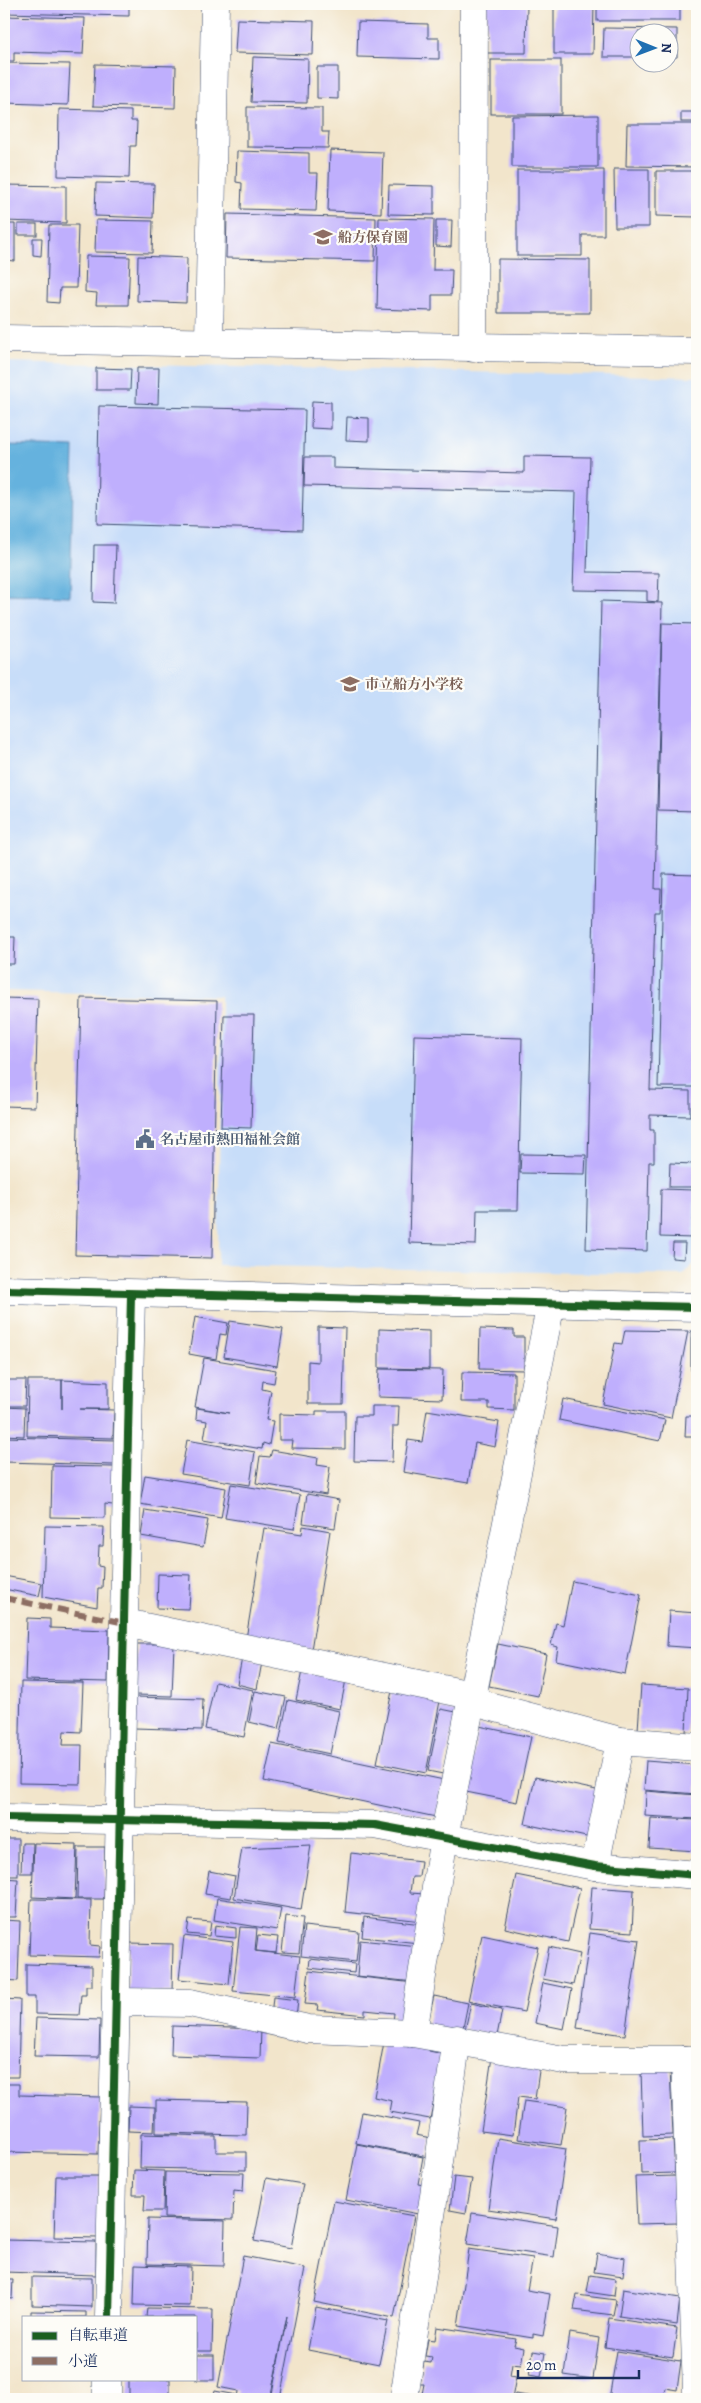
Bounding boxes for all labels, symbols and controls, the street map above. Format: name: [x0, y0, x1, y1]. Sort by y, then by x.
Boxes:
north arrow: [628, 22, 678, 72]
text: N: [657, 43, 676, 53]
school or university icon: 船方保育園: [312, 226, 334, 248]
place label: 船方保育園: [338, 228, 408, 247]
school or university icon: 市立船方小学校: [339, 673, 361, 695]
place label: 市立船方小学校: [365, 675, 463, 694]
public building icon: 名古屋市熱田福祉会館: [134, 1128, 156, 1150]
place label: 名古屋市熱田福祉会館: [160, 1130, 300, 1149]
legend: [22, 2316, 198, 2380]
text: 自転車道: [68, 2325, 128, 2345]
scale bar: [518, 2348, 640, 2380]
text: 小道: [68, 2351, 98, 2371]
text: 20 m: [526, 2355, 557, 2375]

